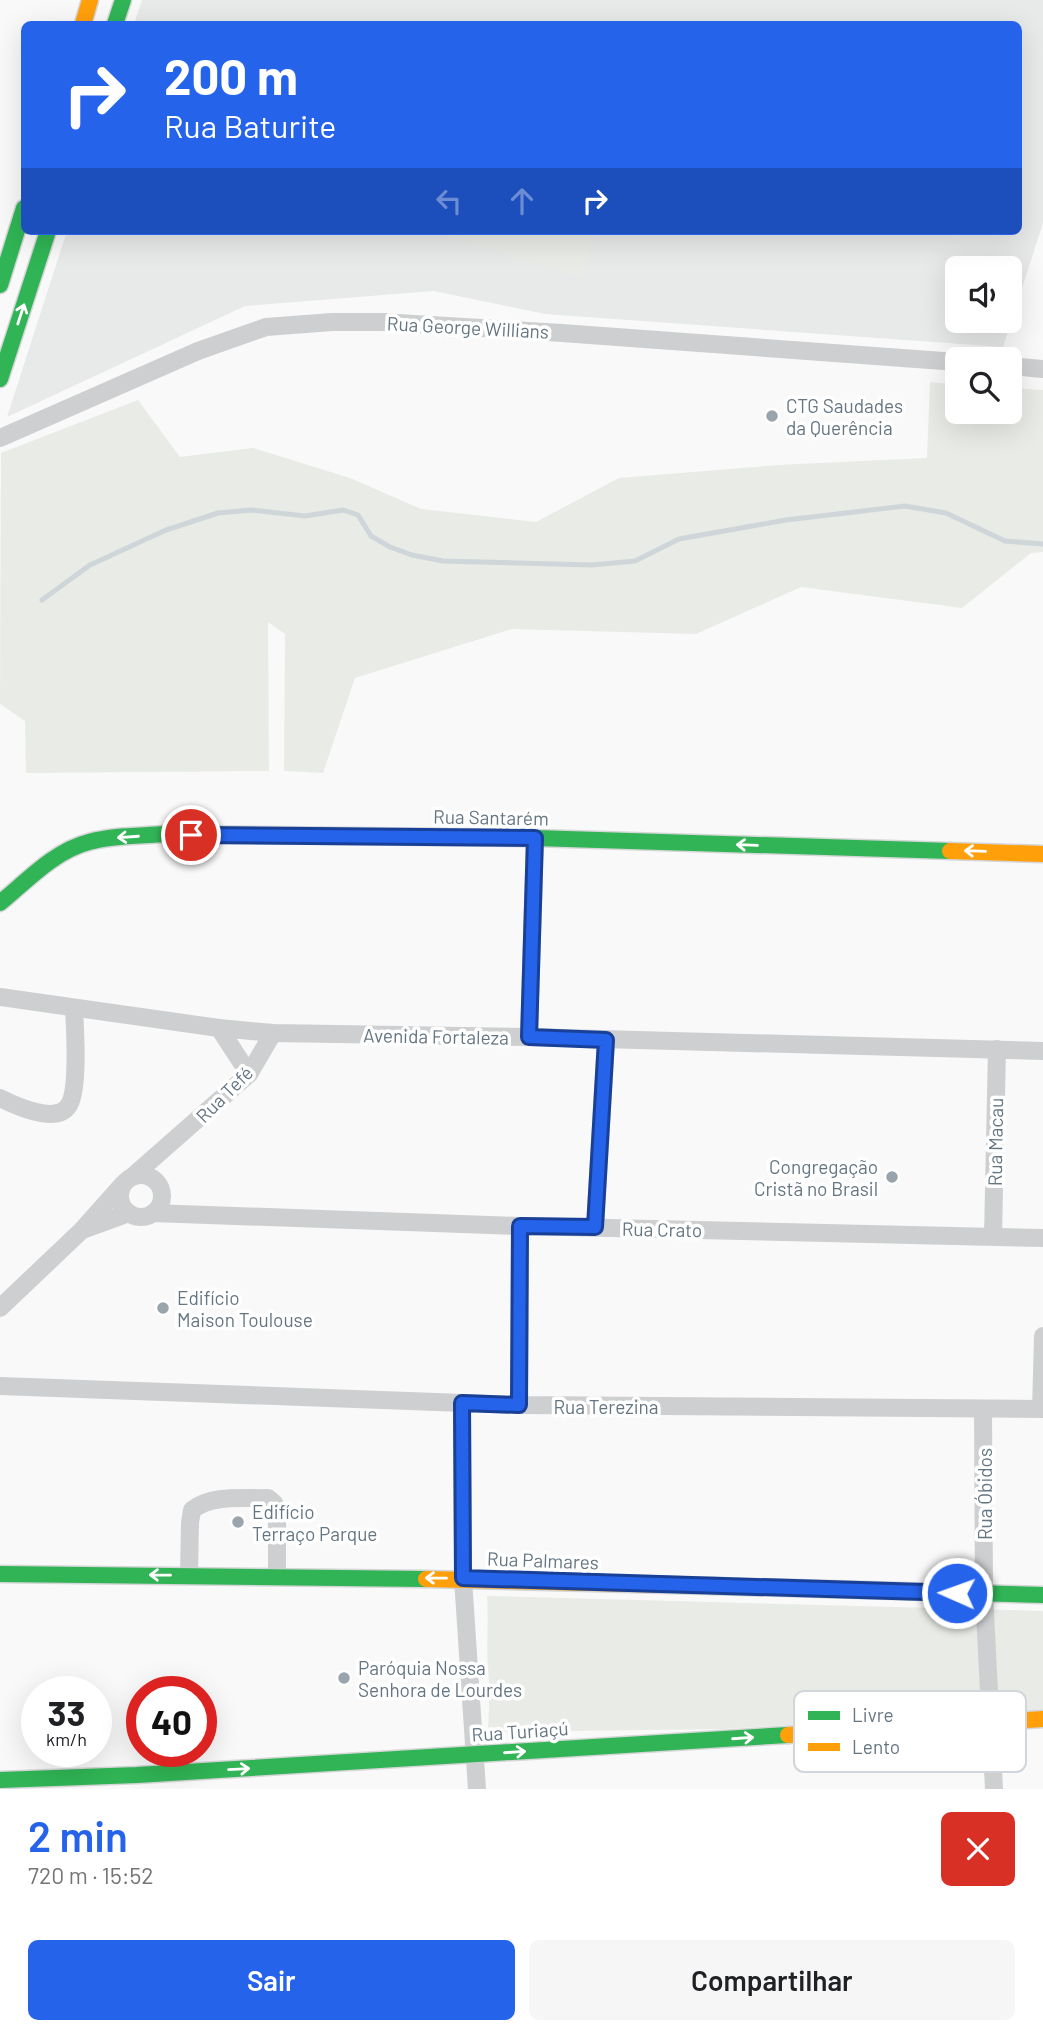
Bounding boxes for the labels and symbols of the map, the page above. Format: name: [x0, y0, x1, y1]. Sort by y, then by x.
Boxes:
one-way arrow: [16, 304, 28, 326]
street label: Rua George Willians: [386, 311, 550, 343]
place label: CTG Saudades da Querência: [786, 394, 903, 439]
marker: CTG Saudades da Querência: [764, 408, 780, 424]
street label: Rua Santarém: [433, 804, 549, 830]
pin: [161, 805, 221, 865]
one-way arrow: [117, 831, 140, 844]
one-way arrow: [736, 838, 759, 851]
one-way arrow: [964, 845, 987, 858]
street label: Avenida Fortaleza: [363, 1023, 509, 1049]
street label: Rua Tefé: [191, 1061, 257, 1127]
street label: Rua Macau: [983, 1098, 1007, 1186]
place label: Congregação Cristã no Brasil: [754, 1155, 878, 1200]
marker: Congregação Cristã no Brasil: [884, 1169, 900, 1185]
street label: Rua Crato: [622, 1217, 702, 1241]
place label: Edifício Maison Toulouse: [177, 1286, 313, 1331]
marker: Edifício Maison Toulouse: [155, 1300, 171, 1316]
street label: Rua Terezina: [553, 1395, 659, 1418]
street label: Rua Óbidos: [973, 1448, 996, 1540]
place label: Edifício Terraço Parque: [252, 1500, 377, 1545]
marker: Edifício Terraço Parque: [230, 1514, 246, 1530]
street label: Rua Palmares: [487, 1547, 599, 1573]
position arrow: [920, 1556, 994, 1630]
one-way arrow: [148, 1568, 171, 1582]
one-way arrow: [425, 1571, 448, 1585]
place label: Paróquia Nossa Senhora de Lourdes: [358, 1656, 522, 1701]
marker: Paróquia Nossa Senhora de Lourdes: [336, 1670, 352, 1686]
speed limit sign: 40: [126, 1676, 217, 1767]
legend: [794, 1691, 1026, 1772]
text: Livre: [852, 1703, 894, 1726]
street label: Rua Turiaçú: [471, 1716, 569, 1746]
one-way arrow: [731, 1731, 753, 1744]
text: Lento: [852, 1735, 900, 1758]
one-way arrow: [504, 1745, 526, 1758]
one-way arrow: [228, 1762, 251, 1775]

